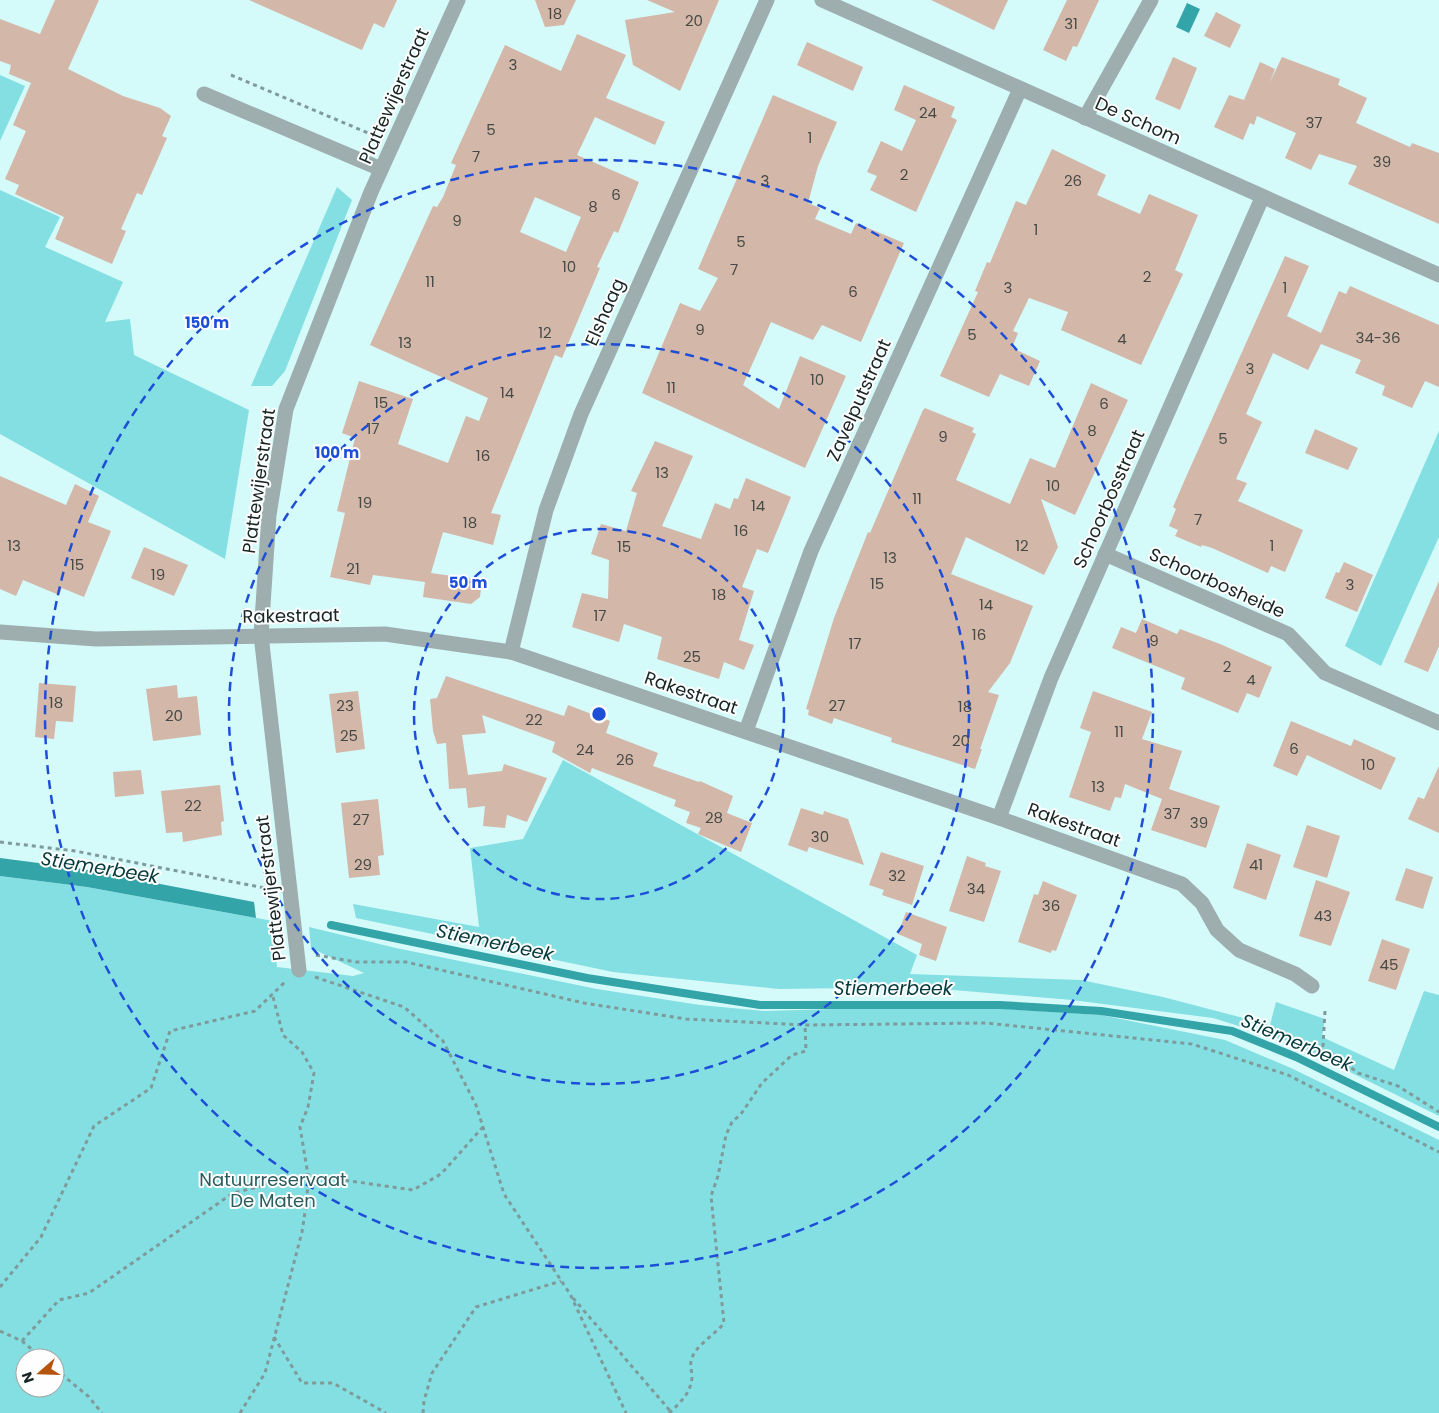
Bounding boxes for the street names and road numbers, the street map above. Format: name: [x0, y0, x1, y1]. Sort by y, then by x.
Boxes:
street label: Plattewijerstraat: [352, 24, 435, 168]
street label: De Schom: [1091, 90, 1185, 151]
street label: Elshaag: [579, 274, 630, 349]
street label: Zavelputstraat: [820, 335, 897, 465]
street label: Plattewijerstraat: [236, 407, 281, 555]
street label: Schoorbosstraat: [1067, 425, 1150, 572]
street label: Schoorbosheide: [1145, 541, 1289, 624]
street label: Rakestraat: [242, 602, 340, 629]
street label: Rakestraat: [641, 665, 741, 720]
street label: Rakestraat: [1024, 796, 1124, 853]
street label: Plattewijerstraat: [249, 814, 292, 962]

